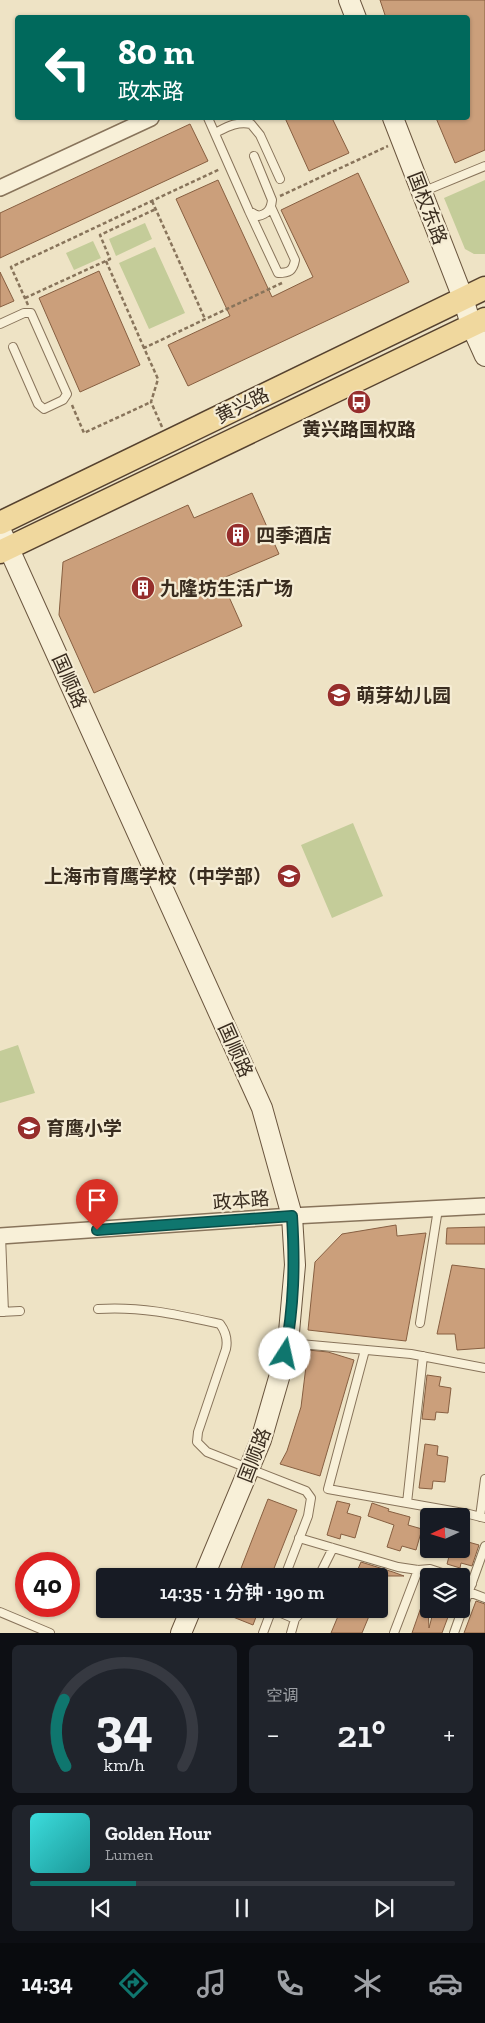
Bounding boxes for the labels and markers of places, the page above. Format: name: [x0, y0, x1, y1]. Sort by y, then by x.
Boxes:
bus stop icon: 黄兴路国权路: [346, 389, 372, 415]
place label: 黄兴路国权路: [302, 418, 416, 441]
building icon: 四季酒店: [225, 522, 251, 548]
place label: 四季酒店: [256, 524, 332, 547]
building icon: 九隆坊生活广场: [130, 575, 156, 601]
place label: 九隆坊生活广场: [160, 577, 293, 600]
school or university icon: 萌芽幼儿园: [326, 682, 352, 708]
place label: 萌芽幼儿园: [356, 684, 451, 707]
school or university icon: 上海市育鹰学校（中学部）: [276, 863, 302, 889]
place label: 上海市育鹰学校（中学部）: [44, 865, 272, 888]
school or university icon: 育鹰小学: [16, 1115, 42, 1141]
place label: 育鹰小学: [46, 1117, 122, 1140]
pin: [76, 1179, 118, 1230]

